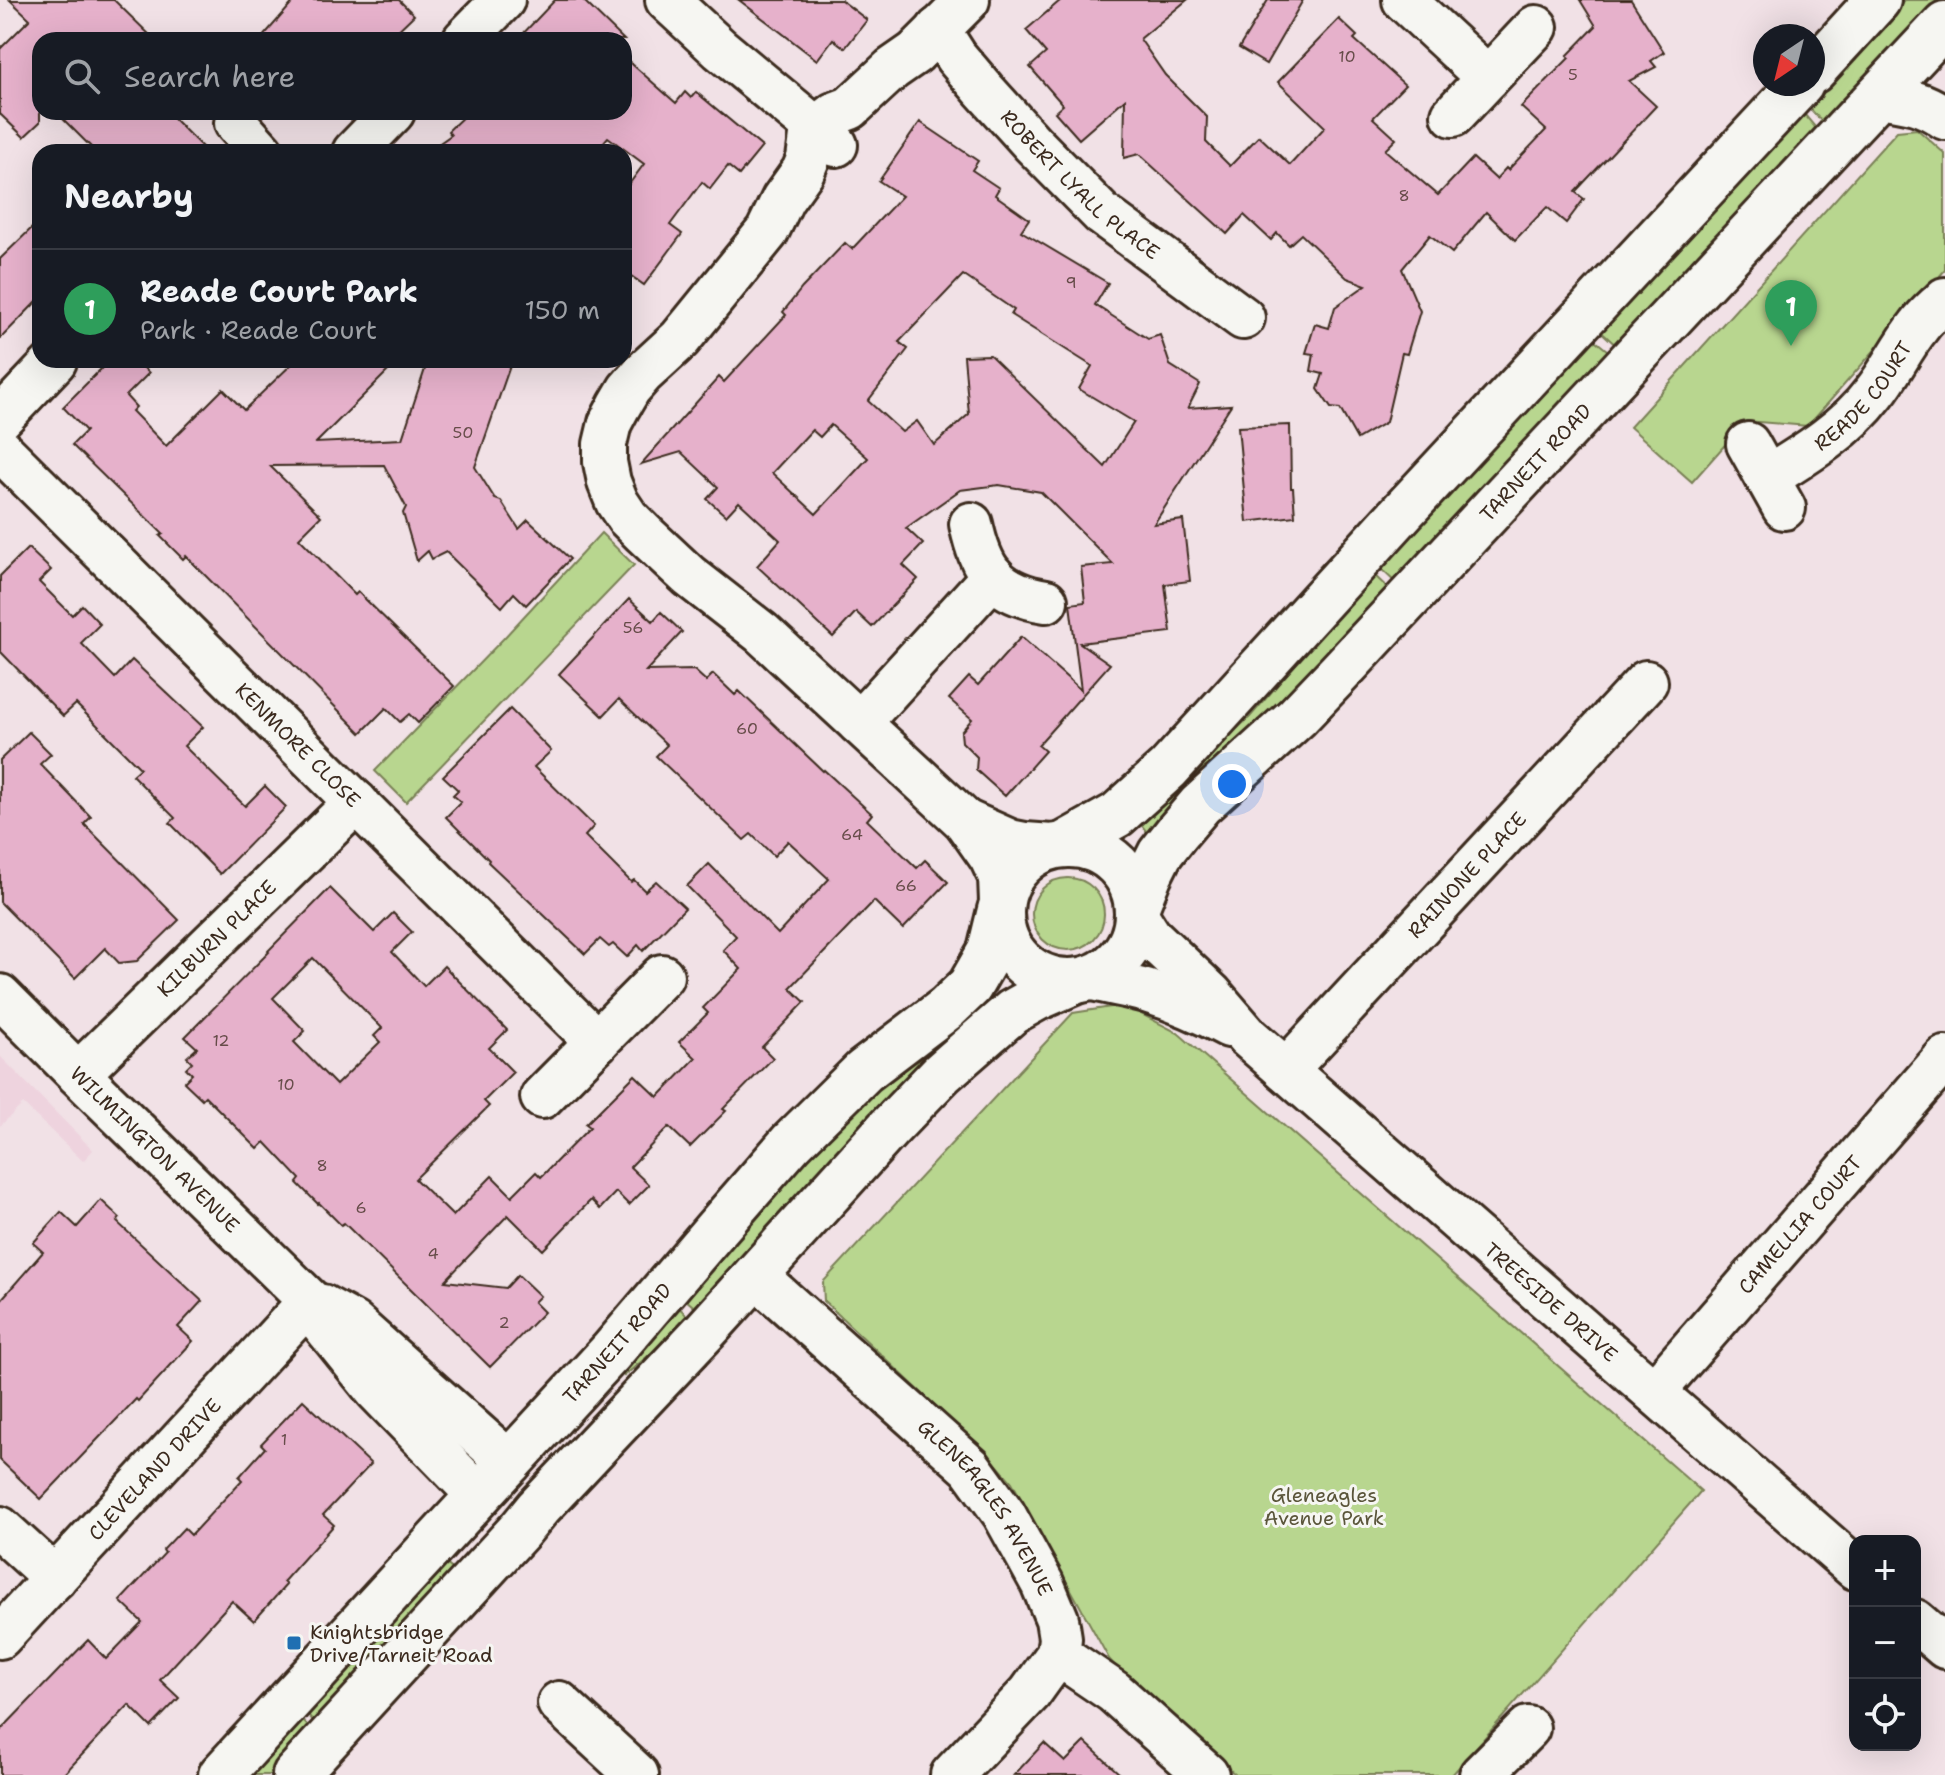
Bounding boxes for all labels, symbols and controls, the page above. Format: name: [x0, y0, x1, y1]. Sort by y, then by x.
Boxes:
north arrow: [1753, 24, 1825, 96]
search box: [32, 32, 632, 120]
house number: 10: [1338, 46, 1356, 67]
icon: search: [60, 54, 104, 98]
text: Search here: [124, 56, 295, 97]
house number: 5: [1568, 64, 1578, 85]
street label: ROBERT LYALL PLACE: [995, 104, 1165, 265]
text: Nearby: [64, 173, 194, 219]
house number: 8: [1398, 185, 1410, 206]
text: Reade Court Park: [140, 271, 418, 312]
house number: 9: [1065, 272, 1077, 293]
pin: 1: [1765, 280, 1817, 346]
text: 1: [84, 292, 96, 327]
text: 150 m: [524, 292, 600, 327]
text: Park · Reade Court: [140, 312, 377, 347]
street label: READE COURT: [1809, 336, 1918, 457]
street label: TARNEIT ROAD: [1474, 398, 1597, 527]
house number: 50: [453, 422, 473, 443]
house number: 56: [623, 617, 643, 638]
street label: KENMORE CLOSE: [230, 677, 366, 813]
house number: 60: [736, 718, 758, 739]
your location: [1212, 764, 1252, 804]
street label: RAINONE PLACE: [1402, 806, 1532, 944]
house number: 64: [841, 824, 863, 845]
street label: KILBURN PLACE: [152, 874, 282, 1002]
house number: 66: [895, 875, 917, 896]
house number: 12: [212, 1030, 230, 1051]
street label: WILMINGTON AVENUE: [65, 1061, 245, 1238]
house number: 10: [277, 1074, 295, 1095]
street label: CAMELLIA COURT: [1732, 1150, 1867, 1299]
house number: 8: [316, 1155, 328, 1176]
house number: 6: [355, 1197, 367, 1218]
street label: TREESIDE DRIVE: [1479, 1237, 1623, 1367]
house number: 4: [427, 1243, 439, 1264]
street label: TARNEIT ROAD: [557, 1277, 677, 1409]
house number: 2: [498, 1312, 510, 1333]
street label: CLEVELAND DRIVE: [83, 1393, 227, 1546]
street label: GLENEAGLES AVENUE: [912, 1413, 1059, 1600]
house number: 1: [281, 1429, 287, 1450]
park label: Gleneagles Avenue Park: [1264, 1482, 1384, 1531]
map controls: [1849, 1535, 1921, 1751]
button: +: [1849, 1535, 1921, 1607]
button: −: [1849, 1607, 1921, 1679]
place label: Knightsbridge Drive/Tarneit Road: [310, 1619, 493, 1668]
marker: Knightsbridge Drive/Tarneit Road: [285, 1634, 303, 1652]
button: locate: [1849, 1679, 1921, 1751]

